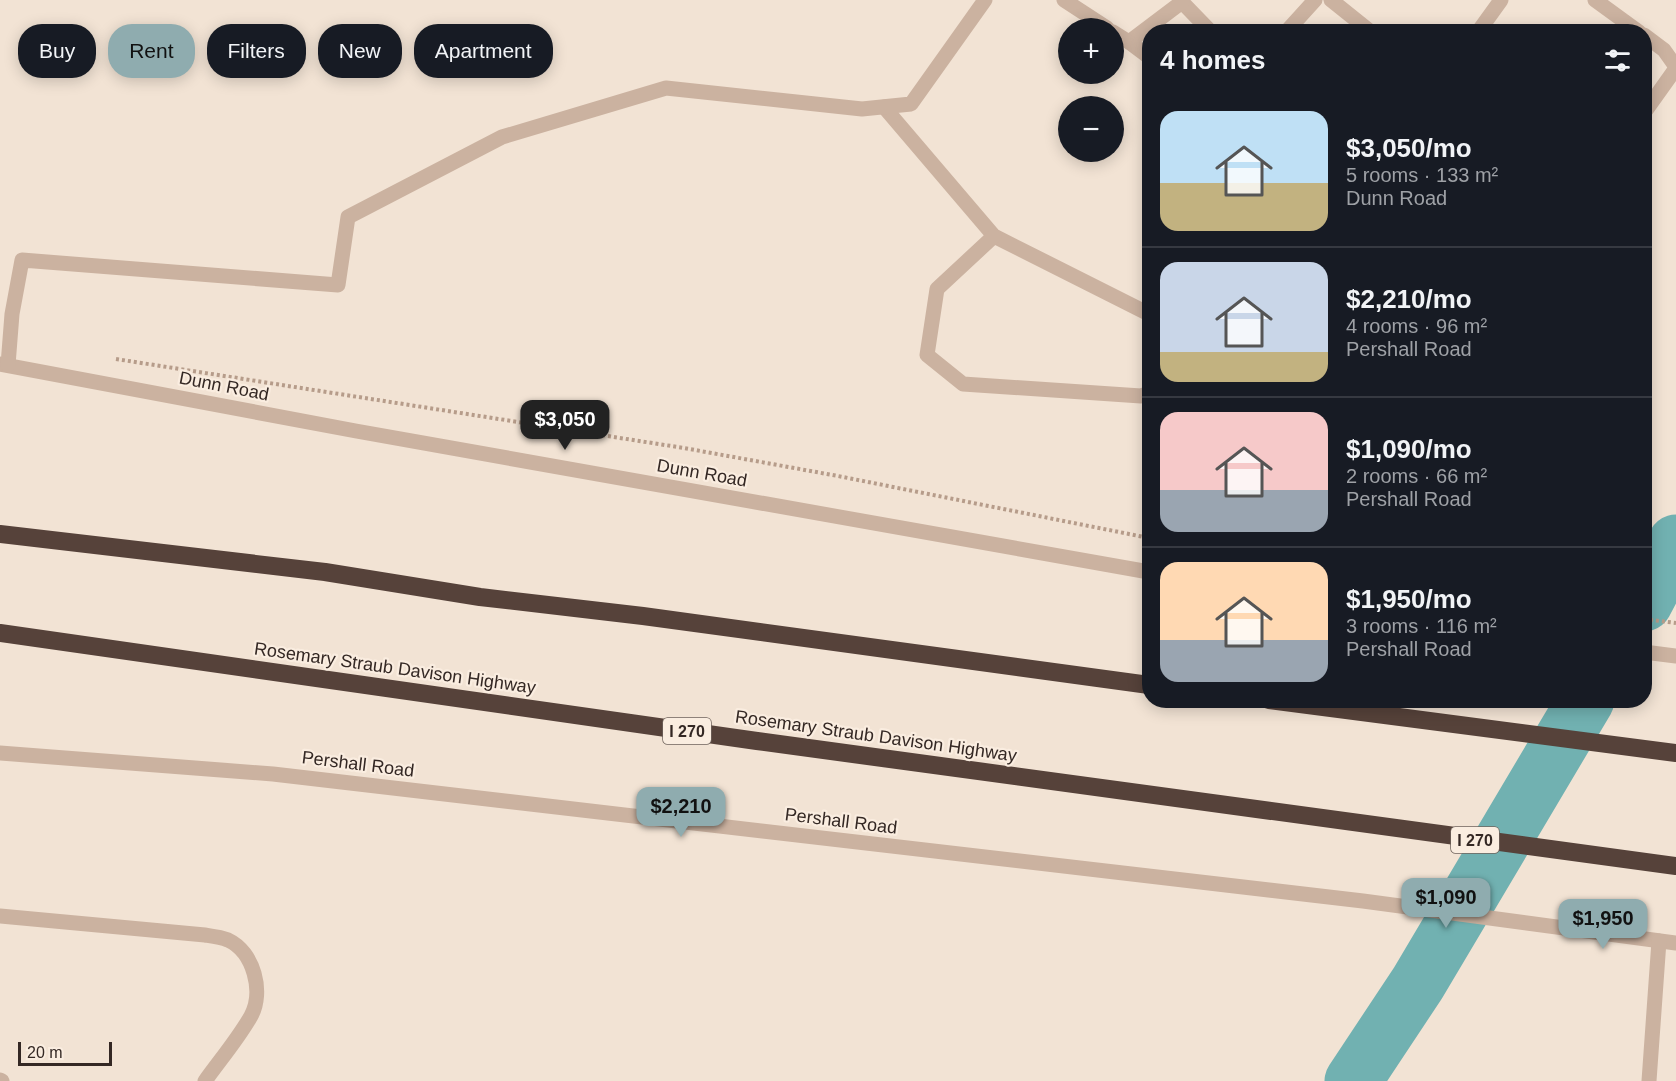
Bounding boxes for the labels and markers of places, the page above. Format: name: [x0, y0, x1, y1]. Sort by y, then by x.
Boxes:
pin: $3,050: [516, 400, 614, 451]
pin: $2,210: [632, 787, 730, 838]
pin: $1,090: [1397, 878, 1495, 929]
pin: $1,950: [1554, 899, 1652, 950]

